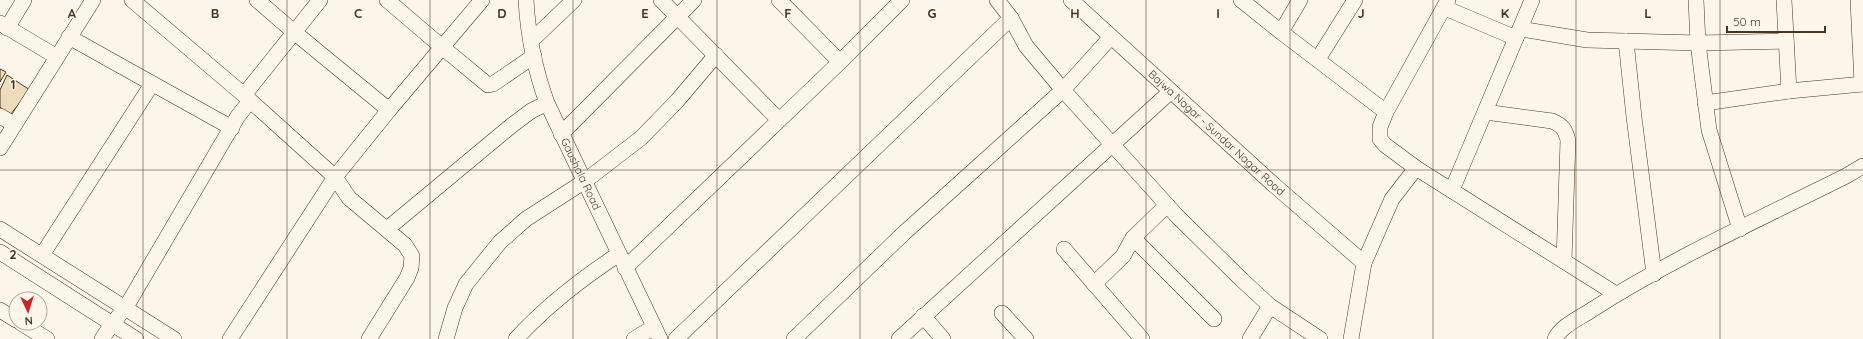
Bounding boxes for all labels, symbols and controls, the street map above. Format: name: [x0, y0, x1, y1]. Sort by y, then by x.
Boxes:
text: A: [68, 5, 77, 21]
text: B: [211, 5, 219, 21]
text: C: [354, 5, 362, 21]
text: D: [497, 5, 507, 21]
text: E: [641, 5, 649, 21]
text: F: [784, 5, 792, 21]
text: G: [927, 5, 937, 21]
text: H: [1070, 5, 1080, 21]
text: I: [1216, 5, 1220, 21]
text: J: [1357, 5, 1365, 21]
text: K: [1501, 5, 1510, 21]
text: L: [1644, 5, 1652, 21]
scale bar: [1727, 8, 1825, 34]
text: 50 m: [1733, 14, 1761, 29]
street label: Bajwa Nagar - Sundar Nagar Road: [1145, 67, 1288, 198]
text: 1: [10, 76, 16, 92]
street label: Gaushala Road: [558, 135, 604, 212]
text: 2: [9, 246, 17, 262]
north arrow: [8, 291, 48, 331]
text: N: [24, 314, 33, 328]

